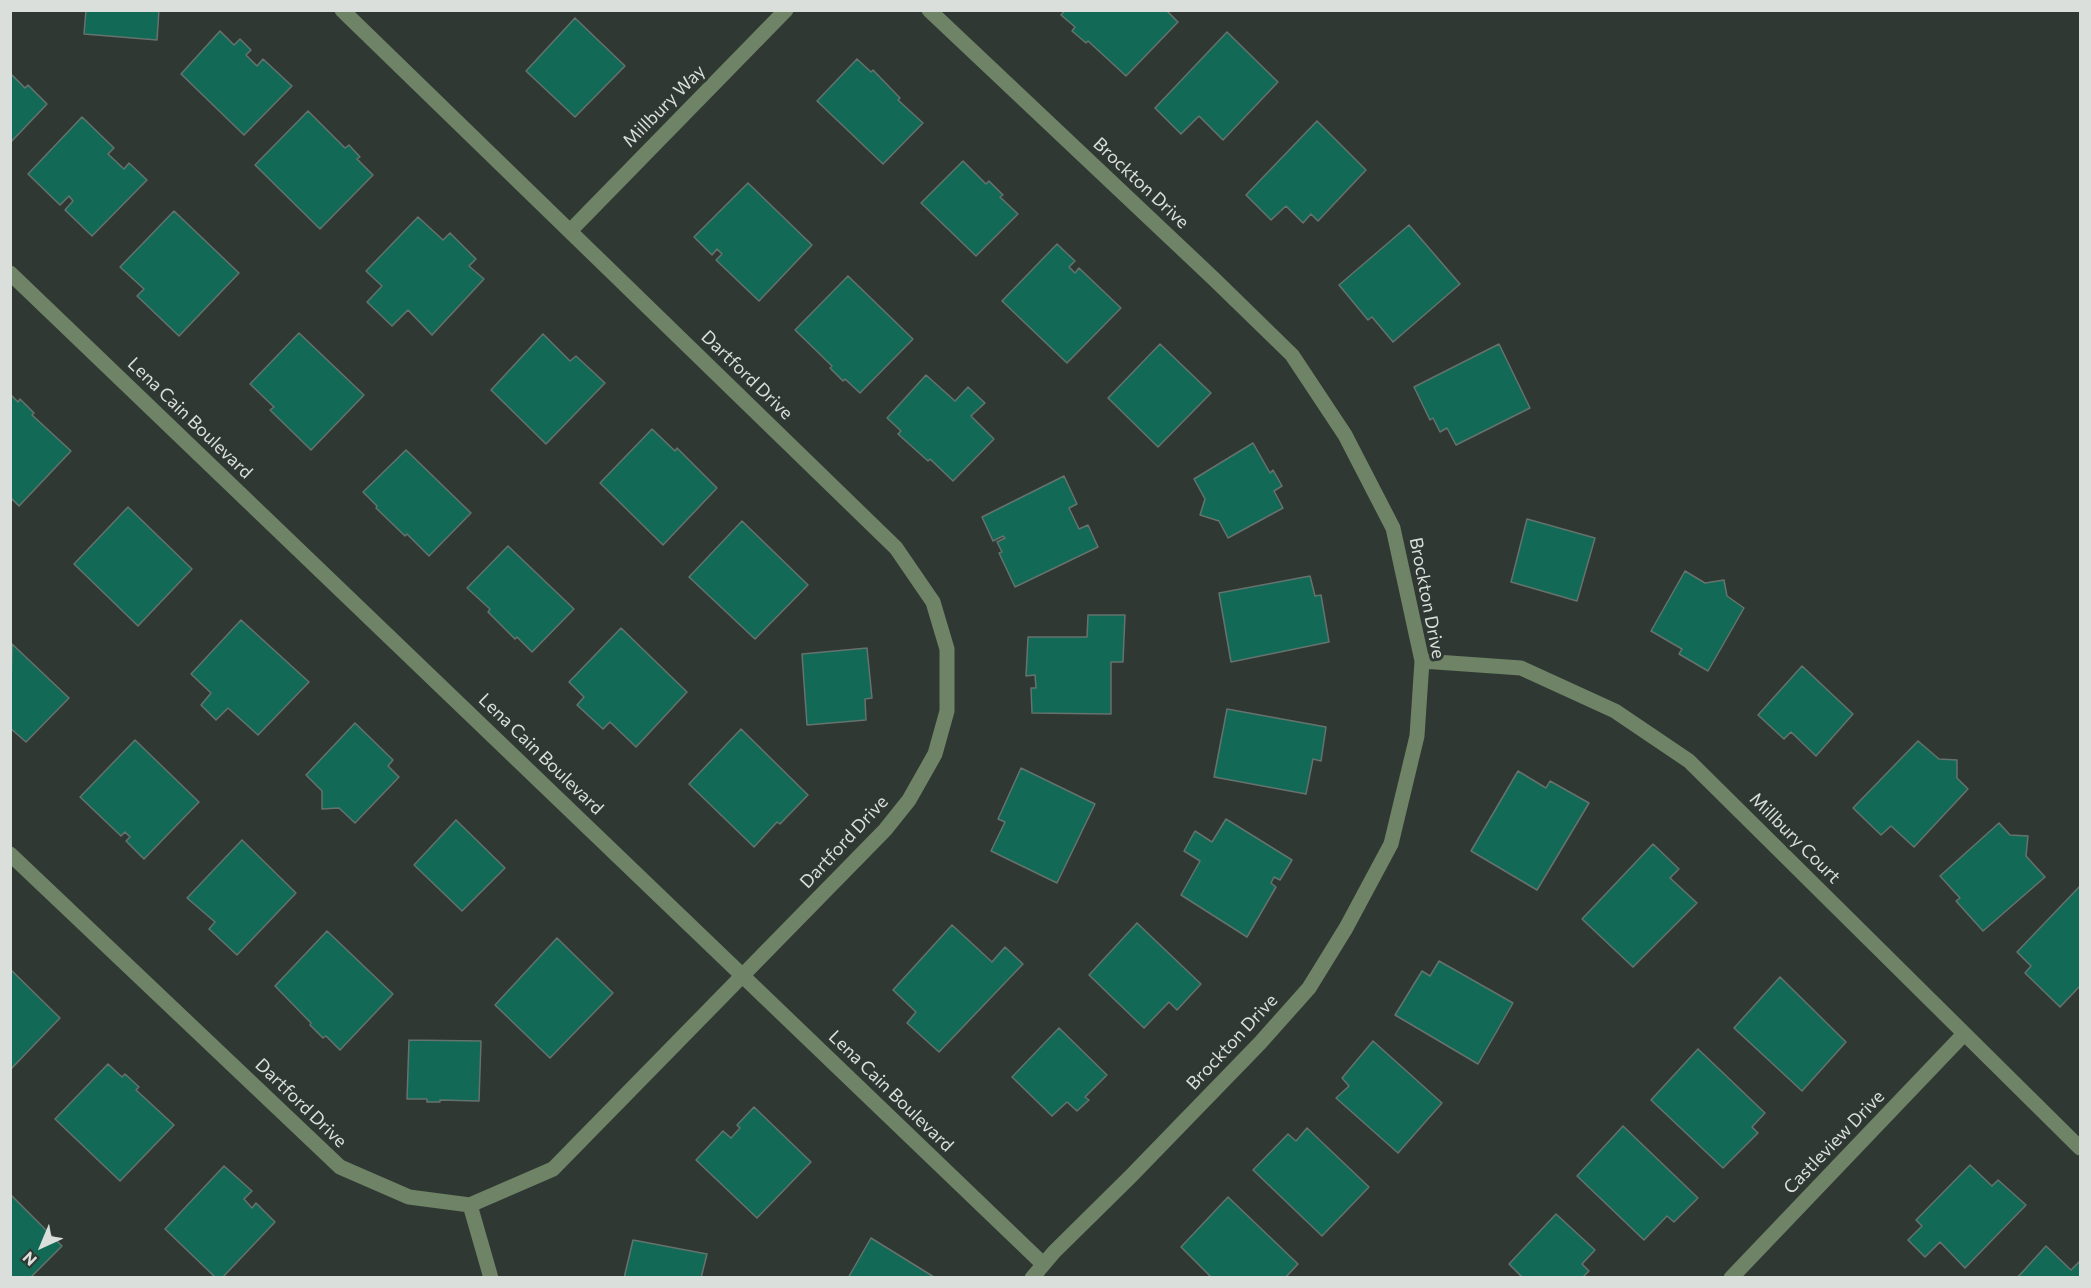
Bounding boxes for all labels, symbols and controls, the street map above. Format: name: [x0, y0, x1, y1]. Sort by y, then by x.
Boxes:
street label: Millbury Way: [618, 60, 710, 152]
street label: Brockton Drive: [1089, 133, 1193, 233]
street label: Dartford Drive: [697, 326, 797, 424]
street label: Lena Cain Boulevard: [123, 353, 257, 483]
street label: Brockton Drive: [1405, 535, 1449, 661]
street label: Lena Cain Boulevard: [474, 689, 608, 819]
street label: Millbury Court: [1745, 788, 1845, 888]
street label: Dartford Drive: [796, 791, 892, 893]
street label: Brockton Drive: [1182, 990, 1282, 1094]
street label: Lena Cain Boulevard: [824, 1026, 958, 1156]
street label: Dartford Drive: [251, 1054, 351, 1152]
street label: Castleview Drive: [1779, 1086, 1889, 1198]
north arrow: [12, 1216, 72, 1276]
text: N: [18, 1248, 40, 1270]

